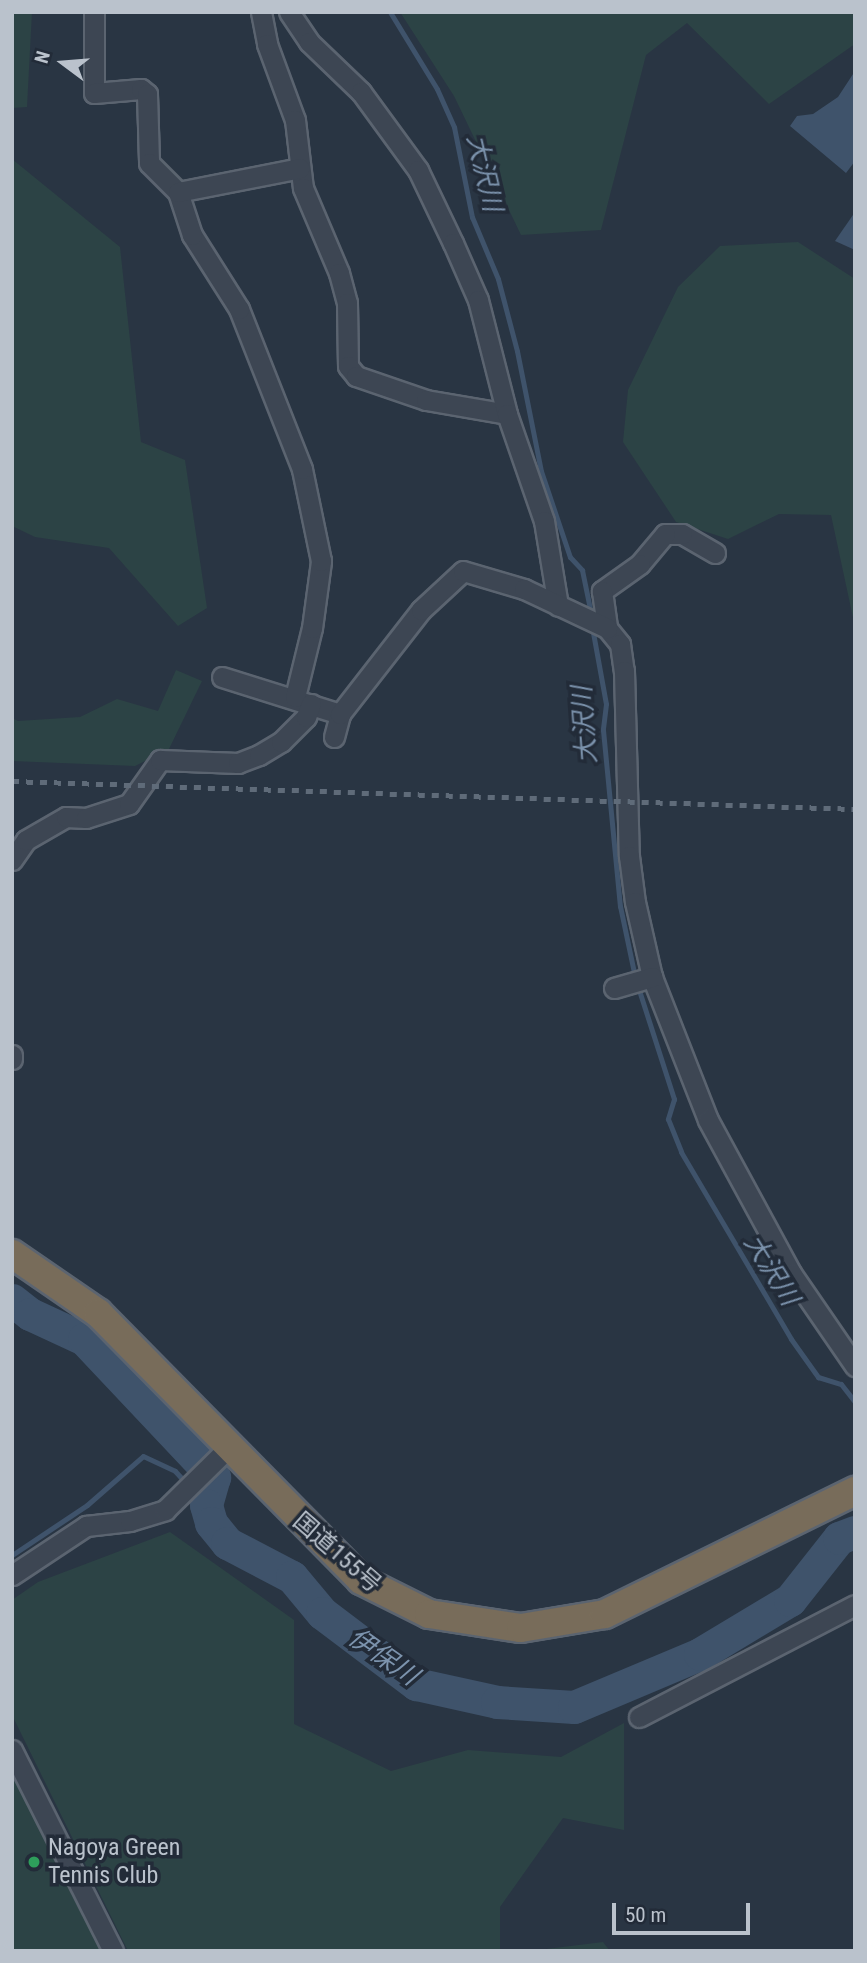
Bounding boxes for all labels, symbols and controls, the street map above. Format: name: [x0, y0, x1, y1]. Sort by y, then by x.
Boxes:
north arrow: [28, 28, 98, 98]
text: N: [30, 48, 55, 66]
water label: 大沢川: [460, 131, 508, 215]
water label: 大沢川: [567, 685, 603, 765]
water label: 大沢川: [737, 1229, 805, 1311]
street label: 国道155号: [287, 1507, 387, 1599]
water label: 伊保川: [342, 1622, 424, 1692]
place label: Nagoya Green Tennis Club: [48, 1834, 180, 1890]
marker: Nagoya Green Tennis Club: [26, 1854, 42, 1870]
scale bar: [615, 1890, 753, 1934]
text: 50 m: [625, 1903, 666, 1927]

